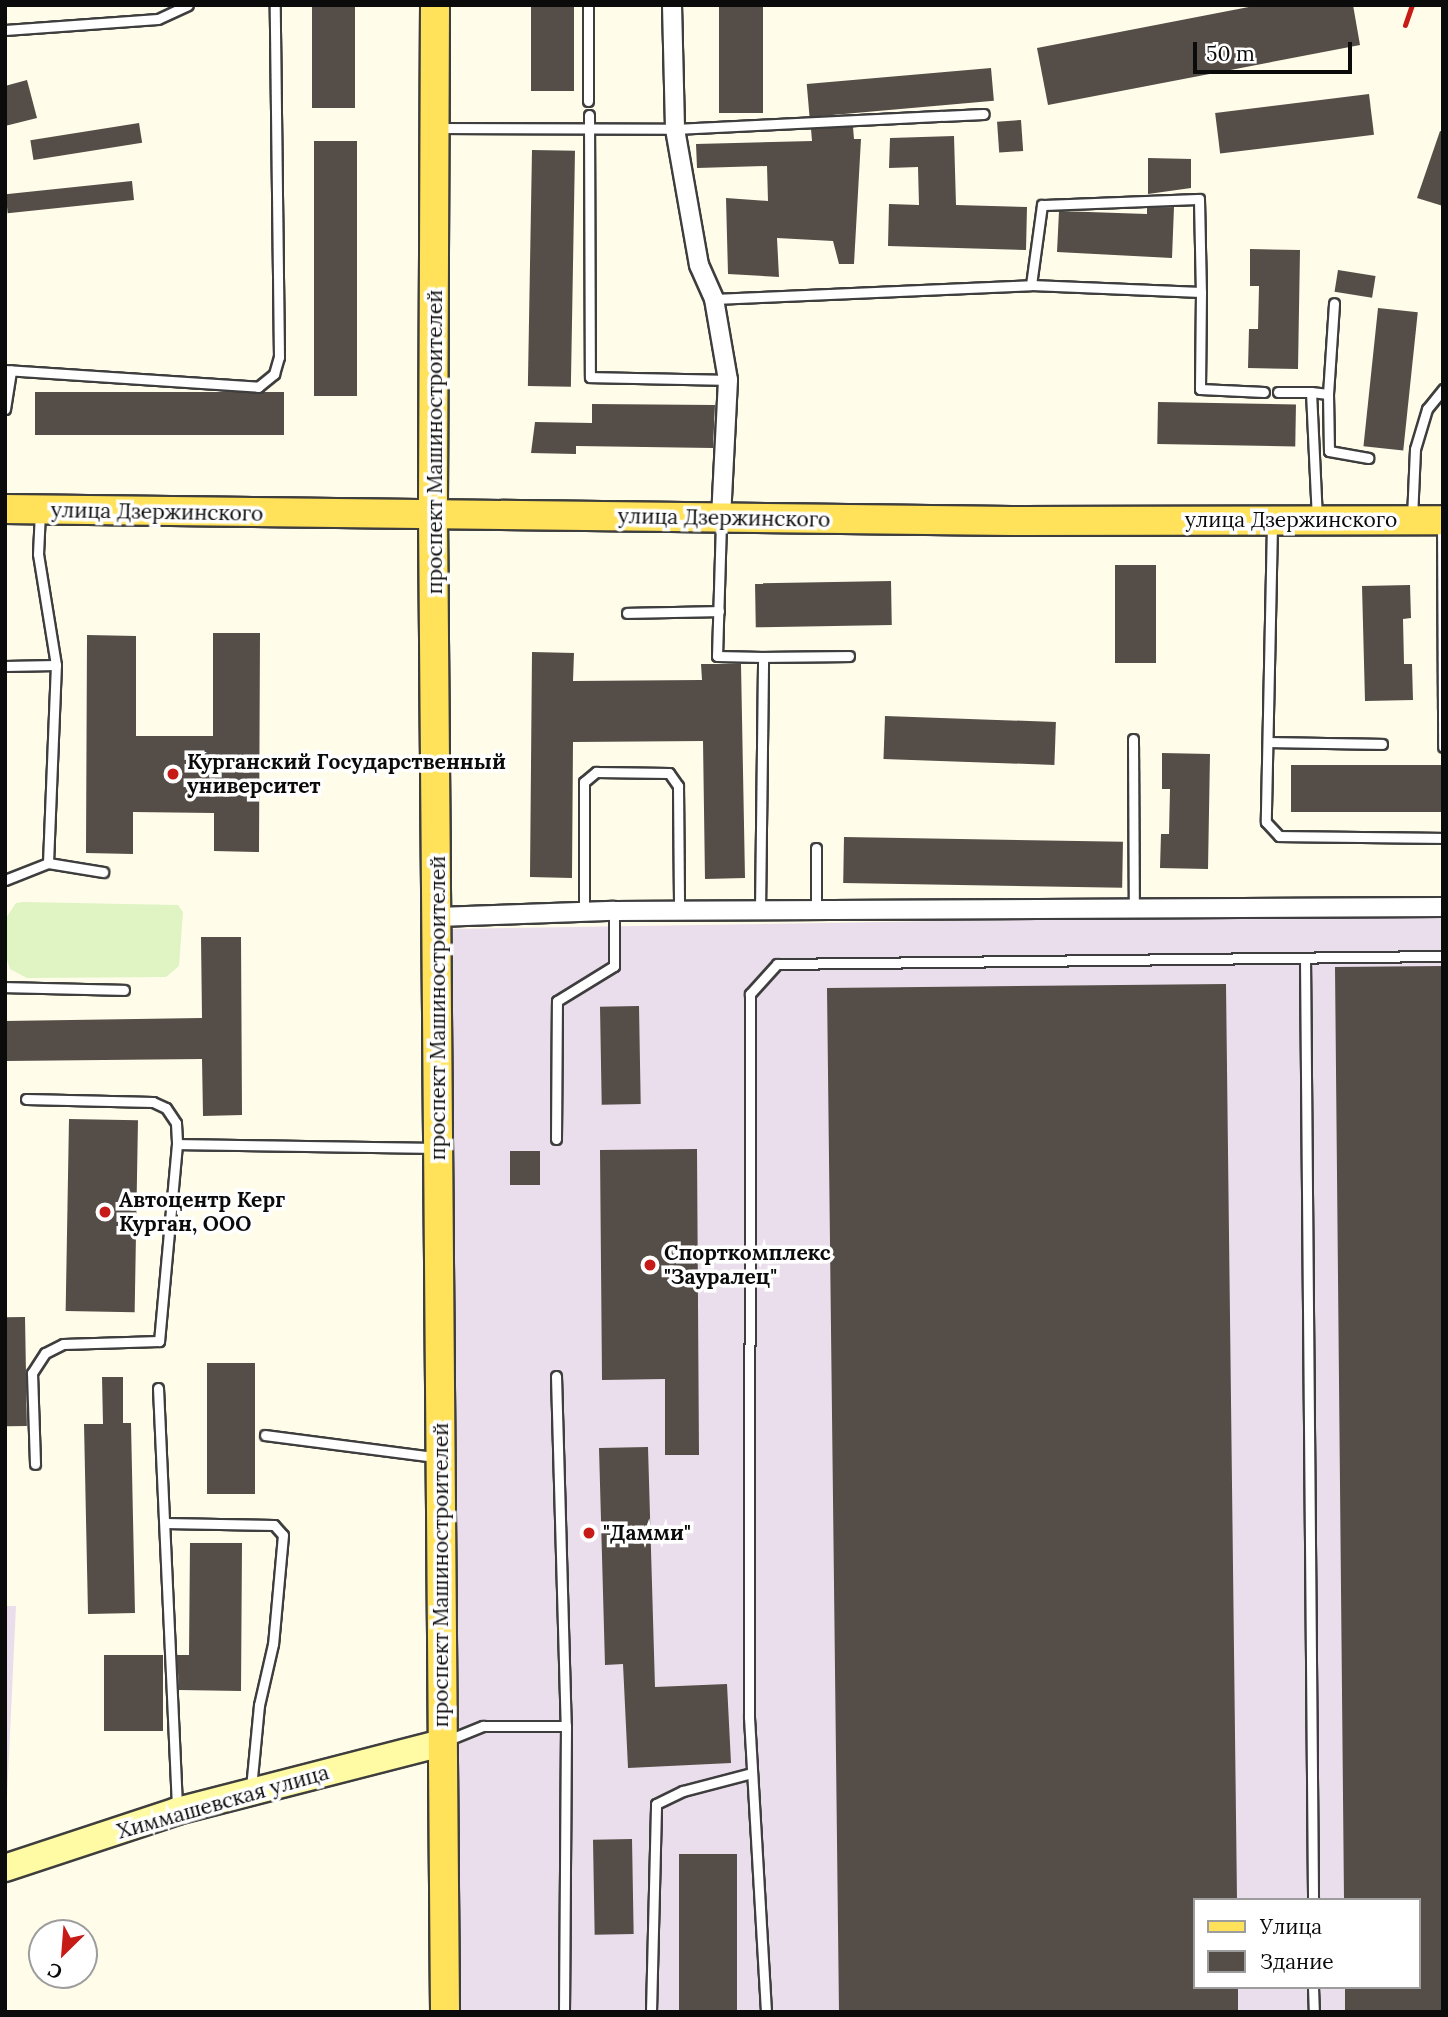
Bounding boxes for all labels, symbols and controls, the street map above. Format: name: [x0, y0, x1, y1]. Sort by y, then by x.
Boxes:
scale bar: [1196, 28, 1355, 72]
text: 50 m: [1206, 40, 1255, 67]
street label: проспект Машиностроителей: [422, 290, 448, 594]
street label: улица Дзержинского: [51, 498, 263, 526]
street label: улица Дзержинского: [618, 504, 830, 532]
street label: улица Дзержинского: [1185, 507, 1397, 533]
place label: Курганский Государственный университет: [187, 749, 506, 799]
marker: Курганский Государственный университет: [165, 766, 181, 782]
street label: проспект Машиностроителей: [425, 856, 451, 1160]
place label: Автоцентр Керг Курган, ООО: [119, 1187, 285, 1237]
marker: Автоцентр Керг Курган, ООО: [97, 1204, 113, 1220]
place label: Спорткомплекс "Зауралец": [664, 1240, 831, 1290]
marker: Спорткомплекс "Зауралец": [642, 1257, 658, 1273]
street label: проспект Машиностроителей: [428, 1423, 454, 1727]
place label: "Дамми": [603, 1520, 691, 1546]
marker: "Дамми": [581, 1525, 597, 1541]
street label: Химмашевская улица: [114, 1760, 332, 1844]
legend: [1192, 1898, 1420, 1989]
text: Улица: [1260, 1913, 1322, 1940]
north arrow: [28, 1919, 98, 1989]
text: Здание: [1260, 1948, 1334, 1975]
text: С: [44, 1958, 66, 1985]

